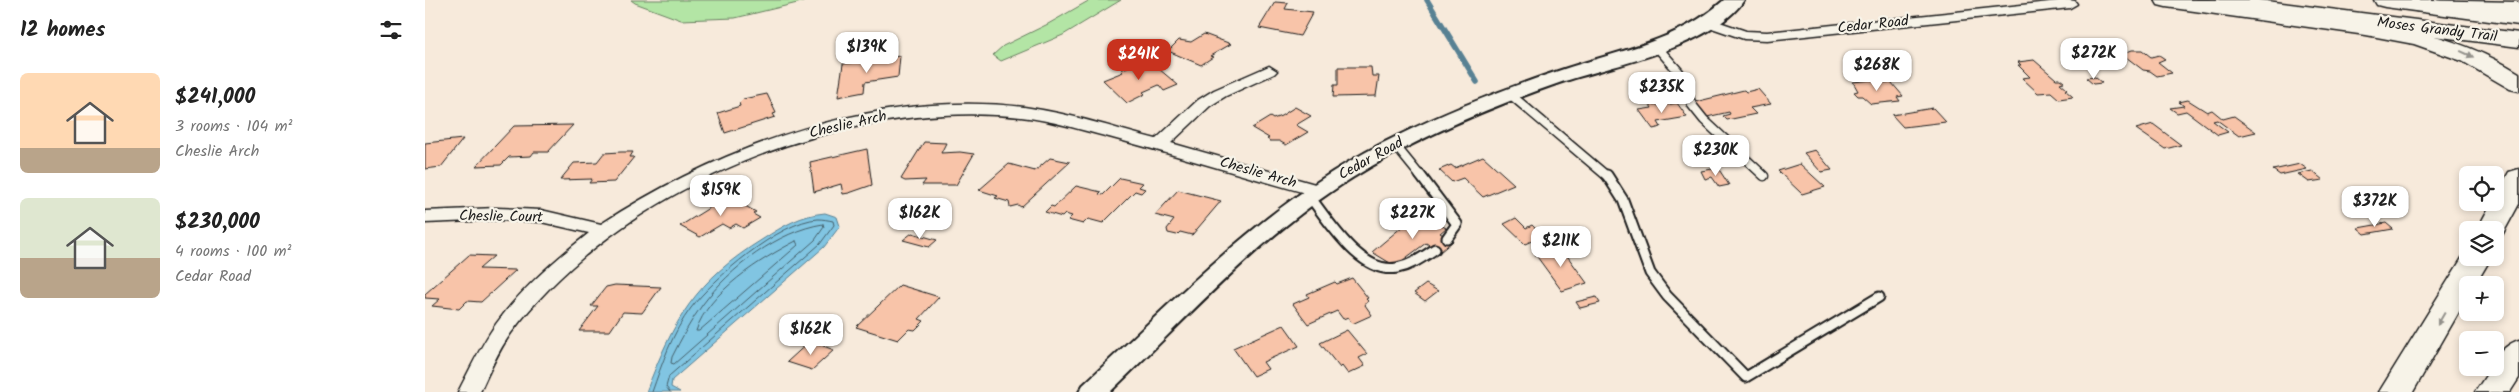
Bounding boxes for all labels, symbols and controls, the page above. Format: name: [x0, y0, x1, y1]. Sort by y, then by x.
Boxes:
street label: Cedar Road: [1836, 9, 1910, 41]
street label: Moses Grandy Trail: [2375, 11, 2499, 49]
text: 12 homes: [20, 14, 105, 47]
icon: filters: [377, 16, 405, 44]
pin: $139K: [832, 32, 902, 74]
text: $139K: [847, 35, 887, 60]
pin: $241K: [1104, 38, 1174, 81]
pin: $272K: [2059, 38, 2129, 80]
text: $272K: [2071, 41, 2117, 66]
text: $241K: [1118, 42, 1160, 67]
pin: $268K: [1842, 49, 1912, 92]
one-way arrow: [2460, 50, 2474, 58]
text: $268K: [1854, 53, 1900, 78]
pin: $235K: [1627, 72, 1697, 114]
text: $235K: [1639, 75, 1685, 100]
text: $241,000: [175, 81, 255, 114]
icon: home: [60, 93, 120, 153]
street label: Cheslie Arch: [807, 104, 889, 146]
text: 3 rooms · 104 m²: [175, 114, 292, 139]
street label: Cedar Road: [1334, 131, 1408, 187]
pin: $230K: [1681, 134, 1751, 177]
text: $230K: [1693, 138, 1739, 163]
text: Cheslie Arch: [175, 139, 259, 164]
street label: Cheslie Arch: [1217, 151, 1299, 195]
map controls: [2459, 166, 2504, 376]
button: locate: [2459, 166, 2504, 211]
pin: $159K: [686, 174, 756, 217]
text: $159K: [701, 178, 741, 203]
pin: $372K: [2340, 186, 2410, 228]
text: $372K: [2353, 189, 2397, 214]
pin: $162K: [885, 198, 955, 240]
pin: $227K: [1378, 198, 1448, 240]
text: $162K: [899, 201, 941, 226]
text: $227K: [1390, 201, 1436, 226]
street label: Cheslie Court: [459, 204, 543, 230]
text: $230,000: [175, 206, 260, 239]
icon: home: [60, 218, 120, 278]
button: layers: [2459, 221, 2504, 266]
pin: $211K: [1526, 226, 1596, 268]
text: $211K: [1542, 229, 1580, 254]
text: 4 rooms · 100 m²: [175, 239, 291, 264]
text: Cedar Road: [175, 264, 251, 289]
button: +: [2459, 276, 2504, 321]
one-way arrow: [2437, 312, 2446, 325]
pin: $162K: [776, 314, 846, 356]
text: $162K: [790, 317, 832, 342]
button: −: [2459, 331, 2504, 376]

